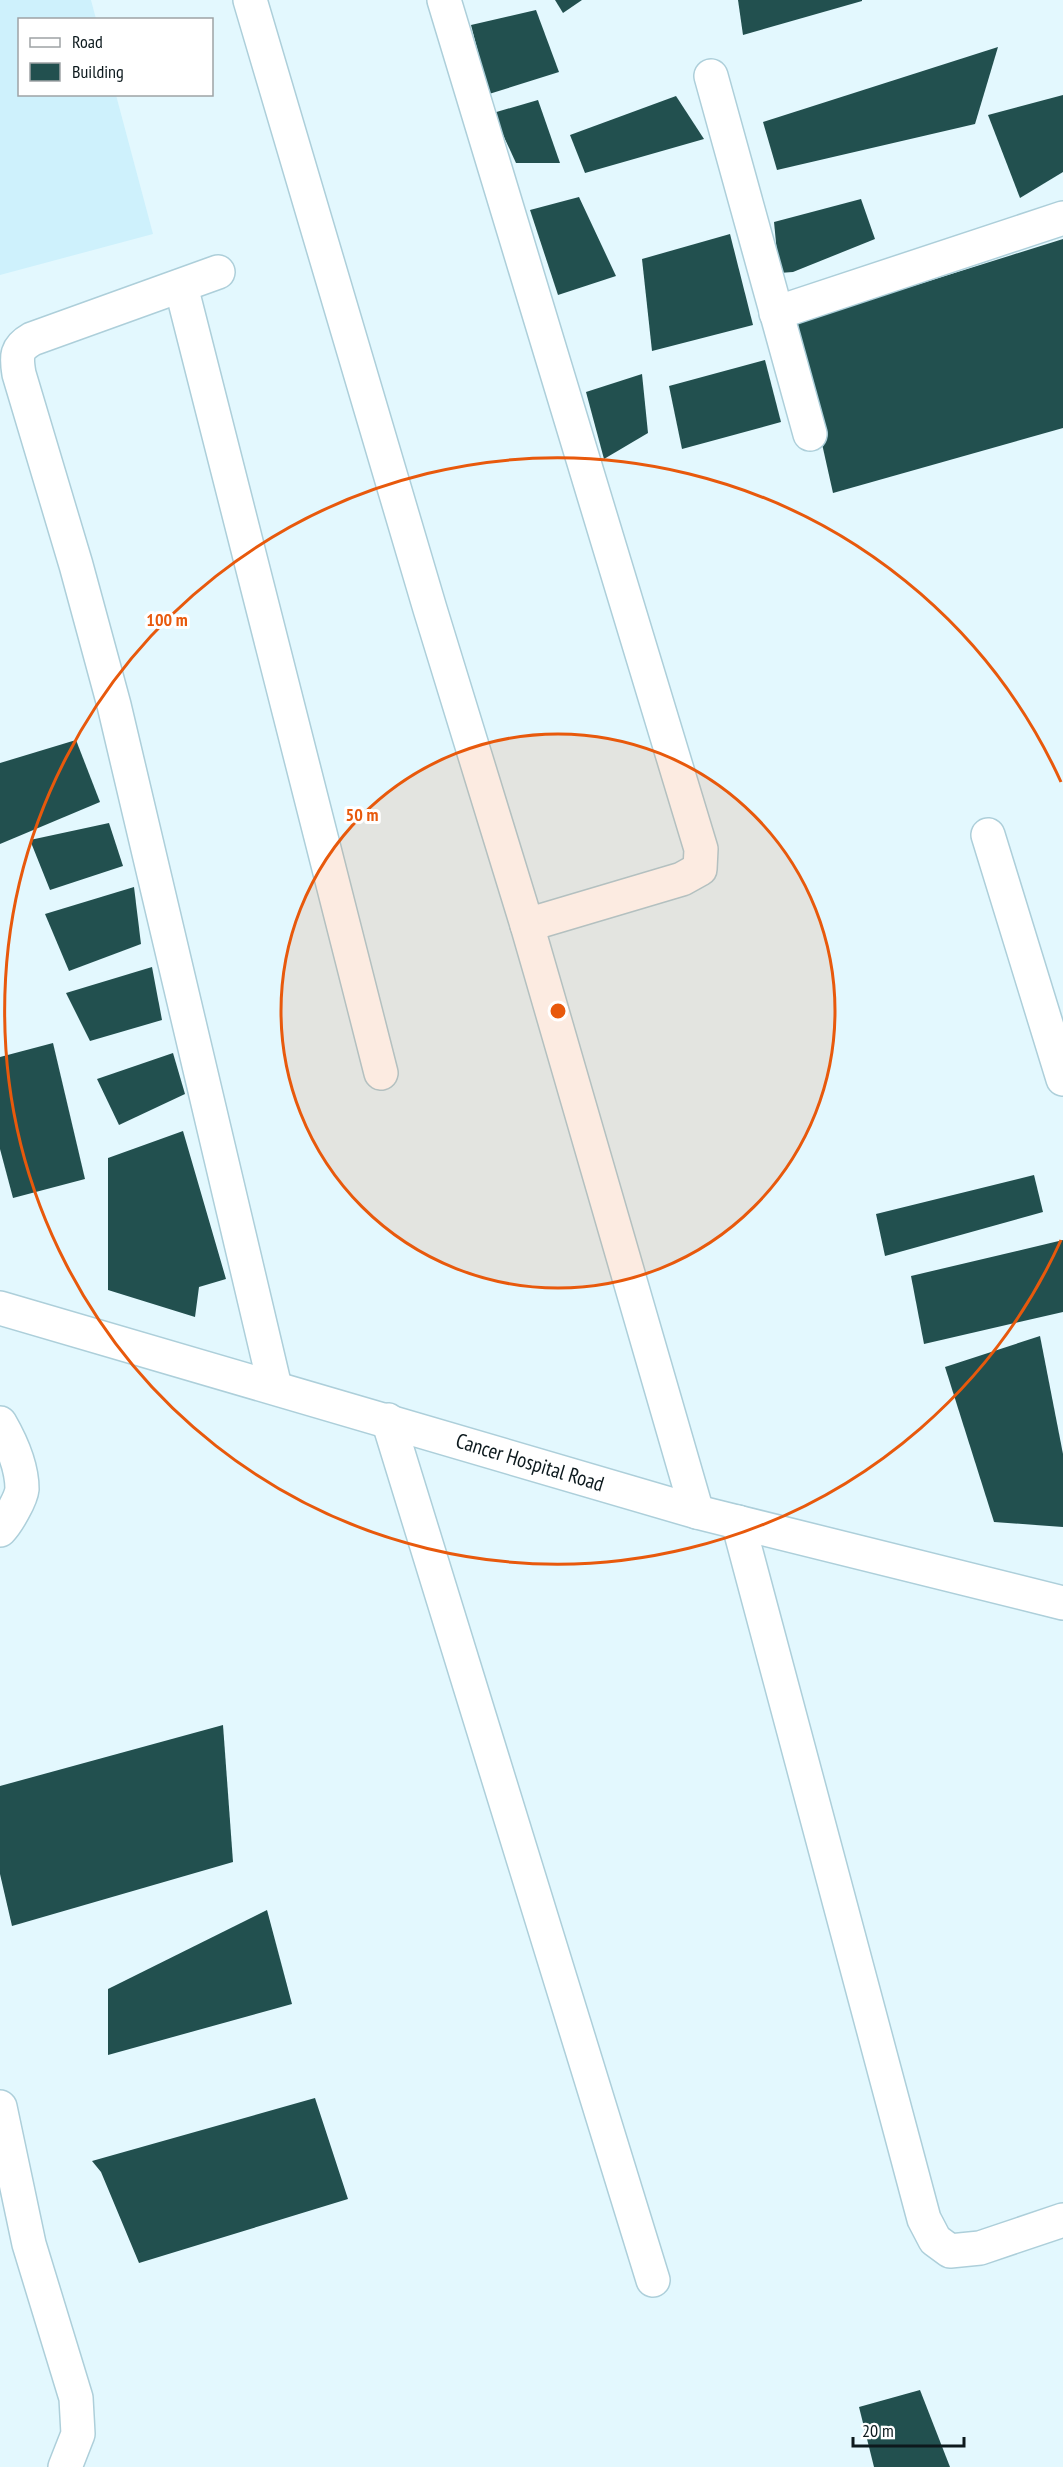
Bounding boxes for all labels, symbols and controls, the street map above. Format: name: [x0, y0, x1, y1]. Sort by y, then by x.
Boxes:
legend: [18, 18, 213, 96]
text: Road: [72, 30, 103, 53]
text: Building: [72, 60, 124, 83]
text: 100 m: [146, 608, 188, 631]
text: 50 m: [346, 803, 378, 826]
centre of rings: [548, 1001, 568, 1021]
street label: Cancer Hospital Road: [453, 1427, 607, 1497]
scale bar: [853, 2410, 964, 2448]
text: 20 m: [862, 2419, 894, 2442]

